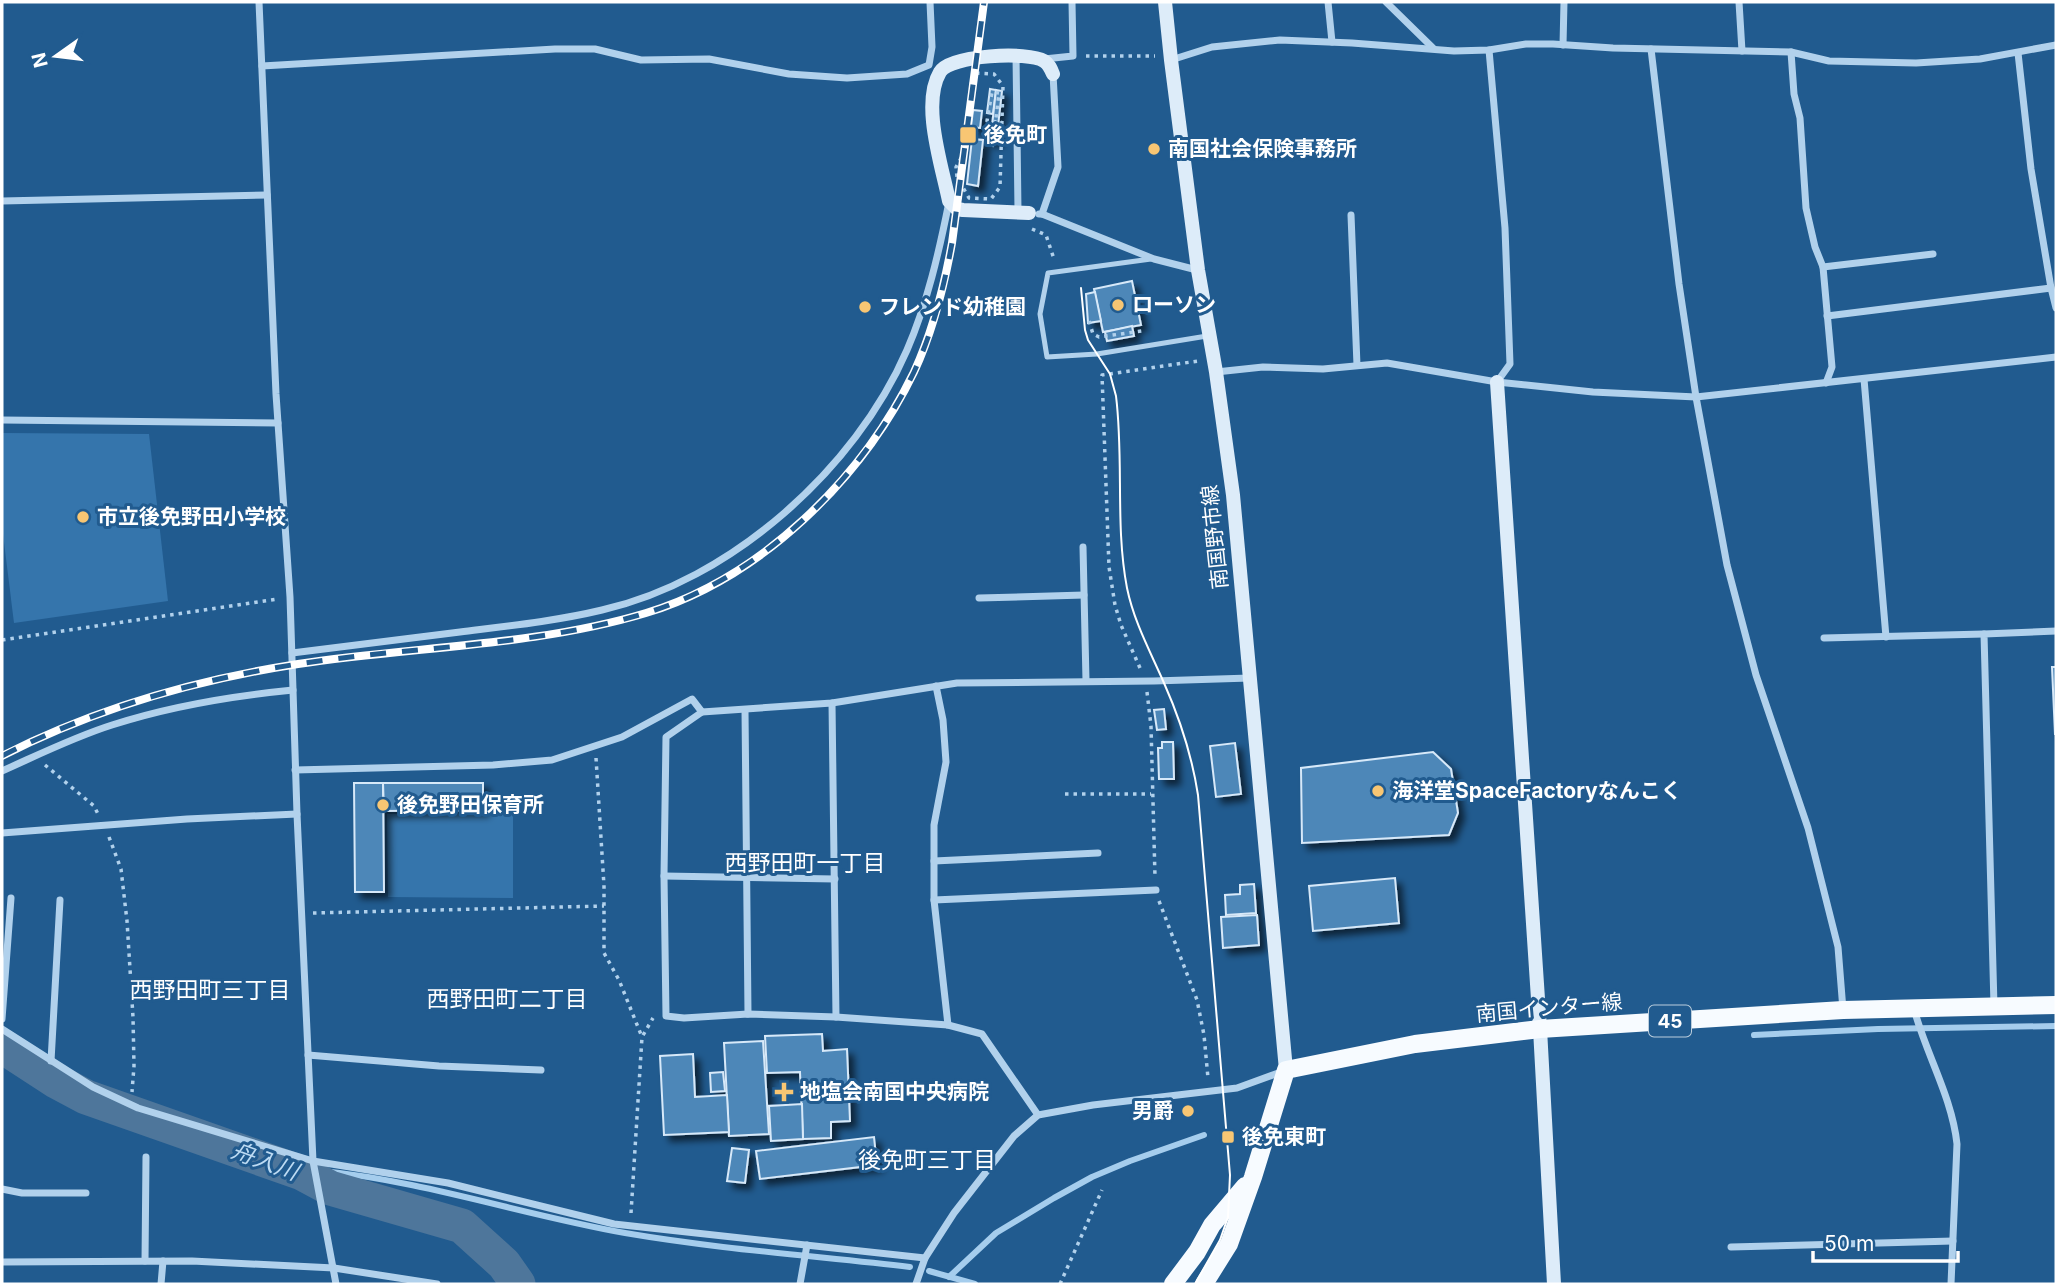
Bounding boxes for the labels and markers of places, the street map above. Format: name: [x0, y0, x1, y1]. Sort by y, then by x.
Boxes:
place label: 後免町: [984, 122, 1047, 147]
marker: 後免町: [958, 125, 978, 145]
place label: 南国社会保険事務所: [1168, 136, 1357, 161]
marker: 南国社会保険事務所: [1146, 141, 1162, 157]
place label: ローソン: [1132, 292, 1216, 317]
place label: フレンド幼稚園: [879, 294, 1026, 319]
marker: ローソン: [1110, 297, 1126, 313]
marker: フレンド幼稚園: [857, 299, 873, 315]
place label: 市立後免野田小学校: [97, 504, 286, 529]
marker: 市立後免野田小学校: [75, 509, 91, 525]
place label: 海洋堂SpaceFactoryなんこく: [1392, 778, 1682, 803]
marker: 海洋堂SpaceFactoryなんこく: [1370, 783, 1386, 799]
place label: 後免野田保育所: [397, 792, 544, 817]
marker: 後免野田保育所: [375, 797, 391, 813]
place label: 地塩会南国中央病院: [800, 1079, 989, 1104]
marker: 地塩会南国中央病院: [774, 1082, 794, 1102]
place label: 男爵: [1132, 1098, 1174, 1123]
marker: 男爵: [1180, 1103, 1196, 1119]
place label: 後免東町: [1242, 1124, 1326, 1149]
marker: 後免東町: [1220, 1129, 1236, 1145]

